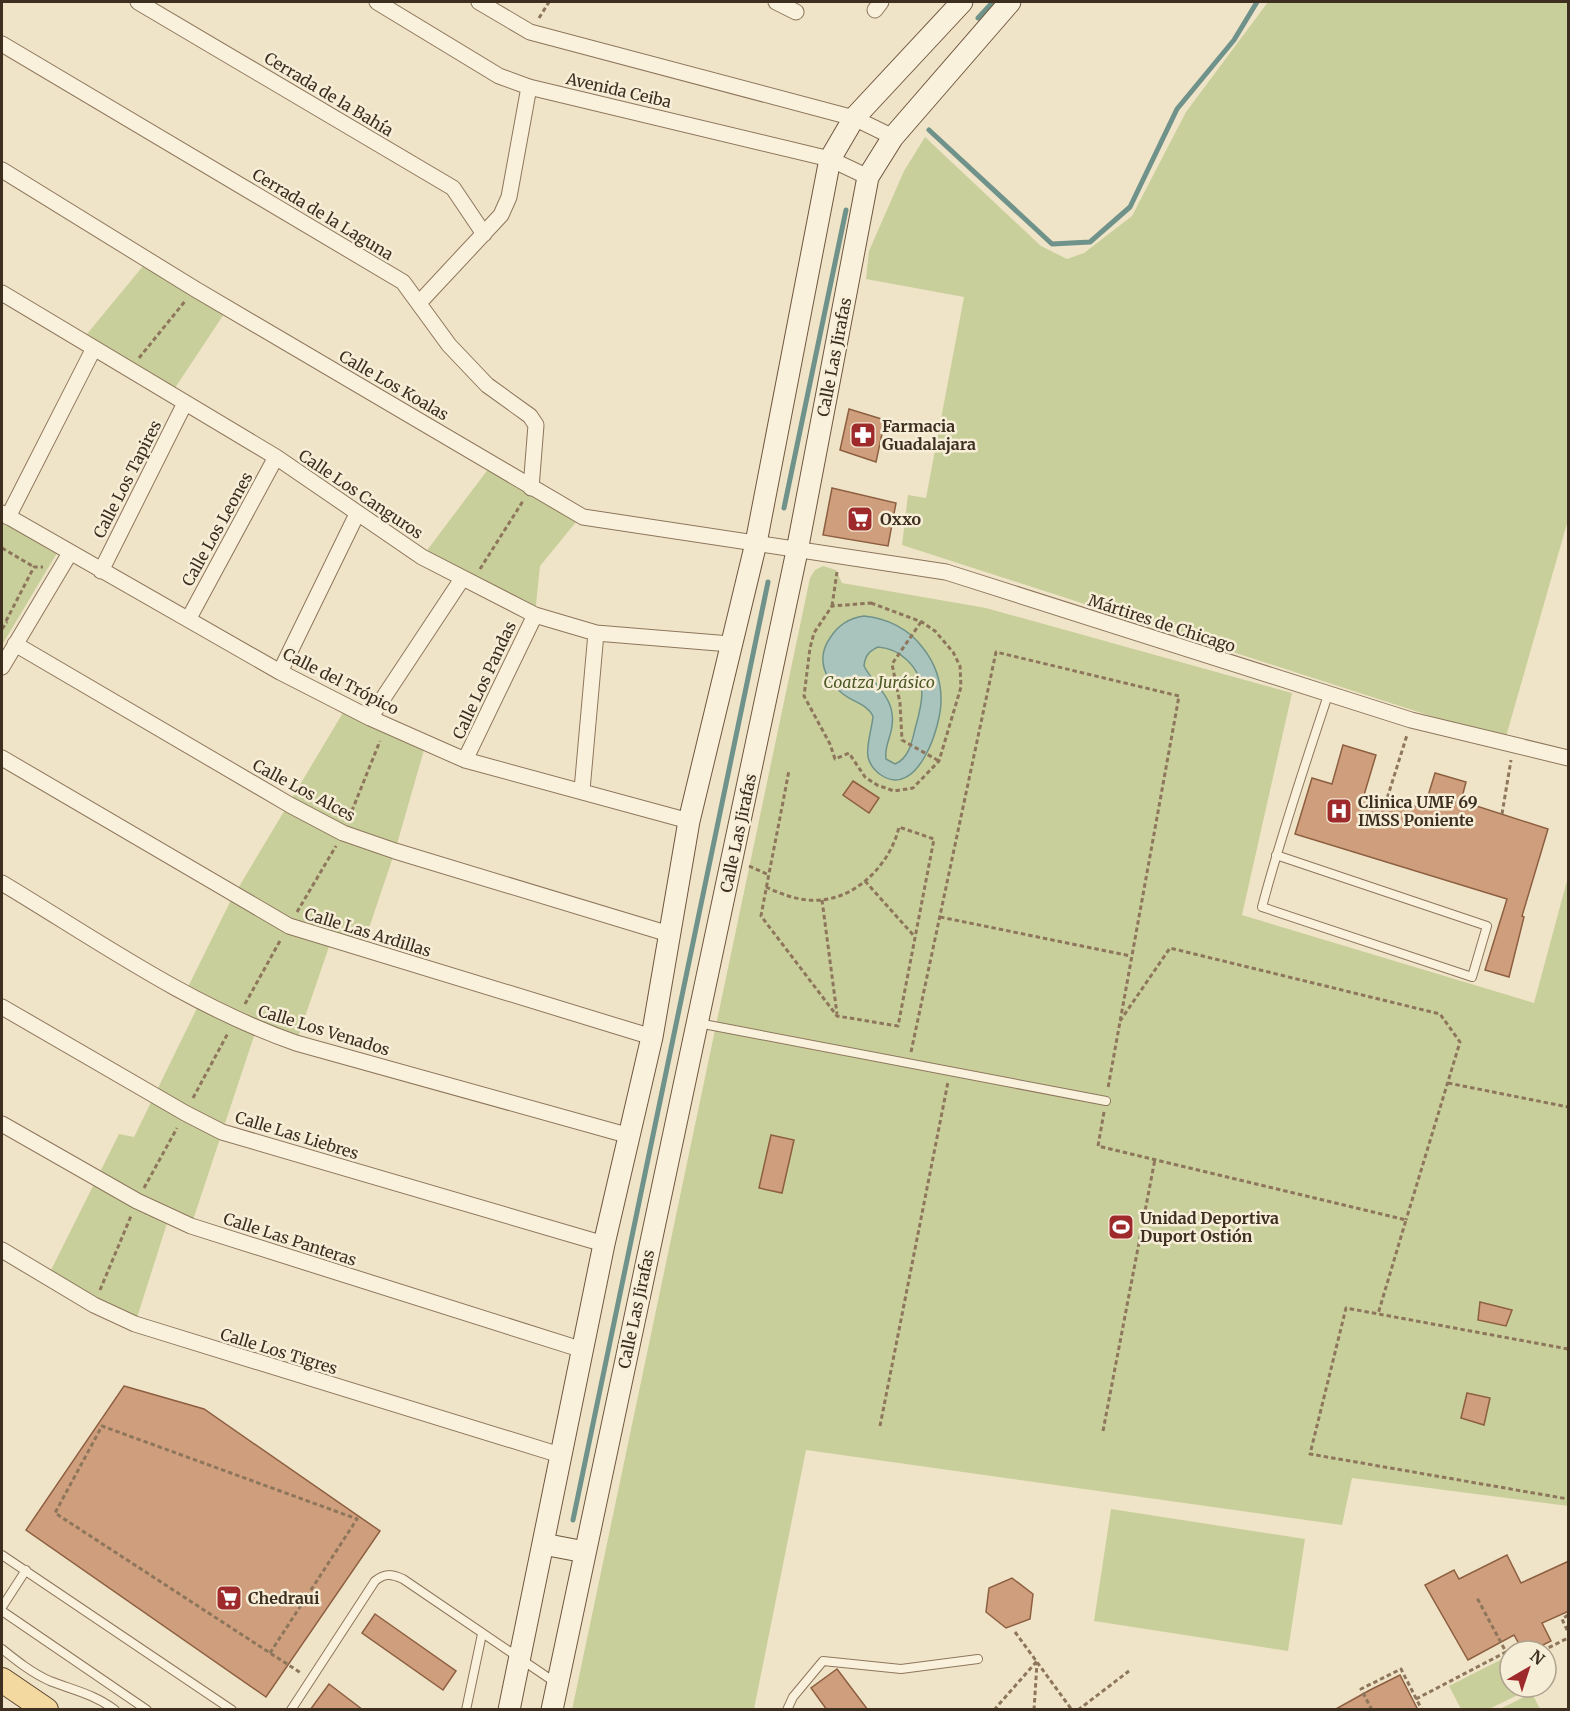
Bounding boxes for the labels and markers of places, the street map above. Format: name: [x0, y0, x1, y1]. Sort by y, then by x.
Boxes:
place label: Farmacia Guadalajara: [882, 416, 976, 454]
pharmacy icon: Farmacia Guadalajara: [848, 420, 878, 450]
supermarket icon: Oxxo: [845, 504, 875, 534]
place label: Oxxo: [880, 509, 922, 529]
place label: Clinica UMF 69 IMSS Poniente: [1358, 792, 1478, 830]
hospital icon: Clinica UMF 69 IMSS Poniente: [1324, 796, 1354, 826]
place label: Unidad Deportiva Duport Ostión: [1140, 1208, 1279, 1246]
sports icon: Unidad Deportiva Duport Ostión: [1106, 1212, 1136, 1242]
supermarket icon: Chedraui: [214, 1583, 244, 1613]
place label: Chedraui: [248, 1588, 320, 1608]

